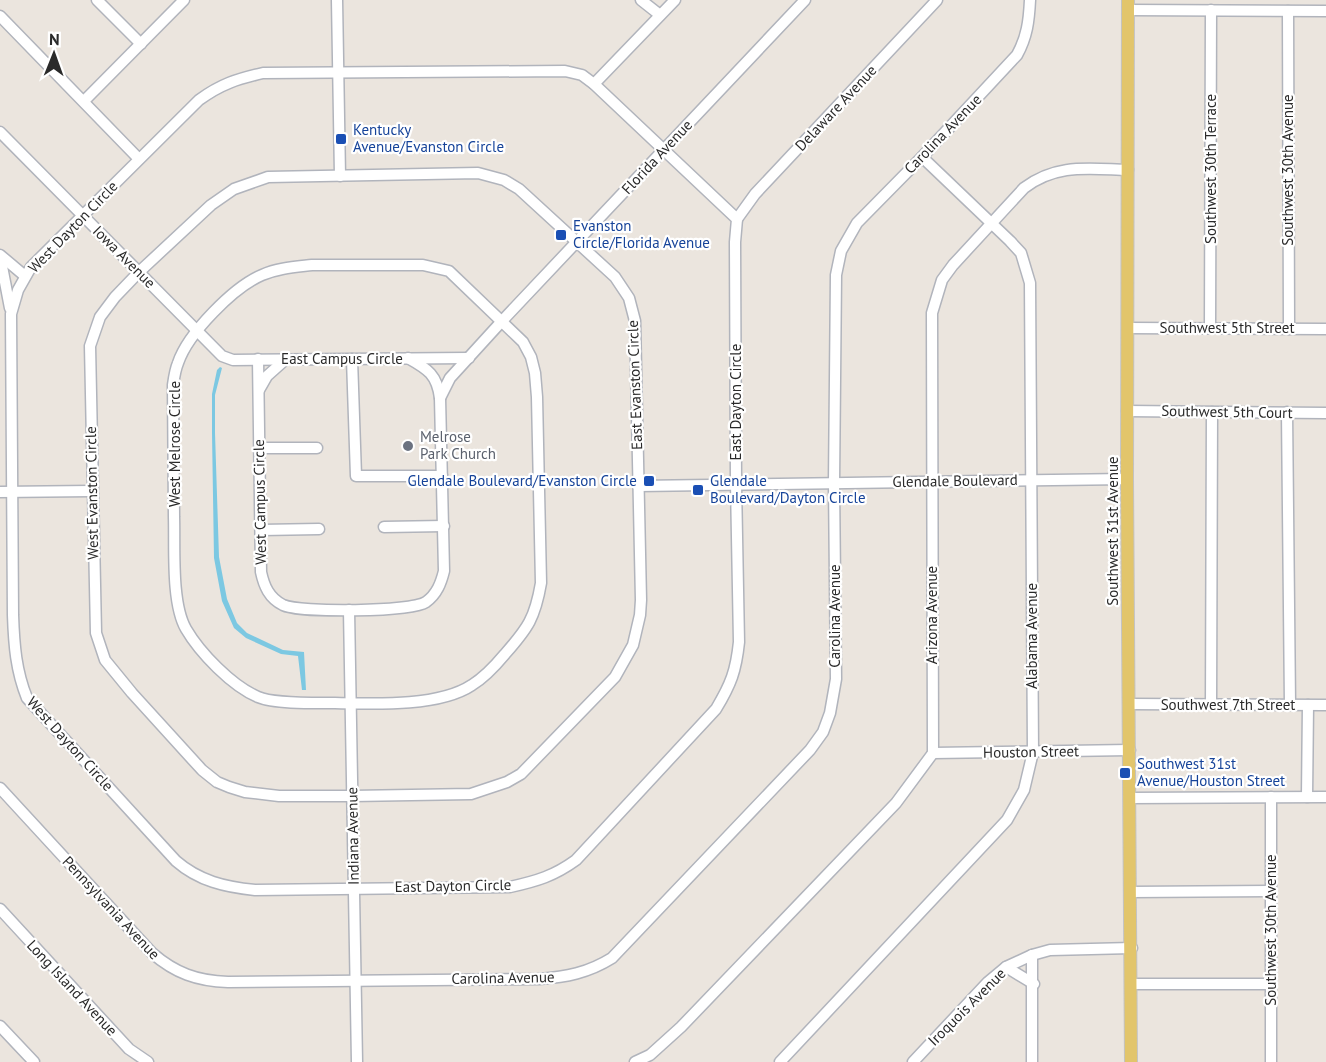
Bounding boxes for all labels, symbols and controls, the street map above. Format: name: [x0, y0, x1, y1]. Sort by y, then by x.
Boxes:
north arrow: [24, 24, 84, 84]
text: N: [49, 29, 60, 49]
street label: Delaware Avenue: [791, 61, 880, 155]
street label: Carolina Avenue: [900, 90, 985, 177]
street label: Southwest 30th Terrace: [1201, 94, 1220, 244]
street label: Southwest 30th Avenue: [1278, 94, 1297, 246]
street label: Florida Avenue: [617, 115, 696, 198]
place label: Kentucky Avenue/Evanston Circle: [353, 120, 504, 156]
marker: Kentucky Avenue/Evanston Circle: [334, 132, 348, 146]
street label: West Dayton Circle: [24, 177, 121, 277]
place label: Evanston Circle/Florida Avenue: [573, 216, 710, 252]
street label: Iowa Avenue: [89, 221, 160, 292]
marker: Evanston Circle/Florida Avenue: [554, 228, 568, 242]
street label: Southwest 5th Street: [1159, 318, 1295, 337]
street label: East Evanston Circle: [623, 320, 646, 450]
street label: East Dayton Circle: [726, 344, 745, 460]
street label: East Campus Circle: [281, 349, 403, 368]
street label: West Melrose Circle: [165, 381, 184, 507]
street label: Southwest 5th Court: [1161, 401, 1293, 422]
street label: West Evanston Circle: [81, 426, 102, 560]
place label: Melrose Park Church: [420, 427, 496, 463]
street label: West Campus Circle: [249, 439, 270, 565]
marker: Melrose Park Church: [401, 439, 415, 453]
street label: Southwest 31st Avenue: [1103, 456, 1122, 606]
street label: Glendale Boulevard: [892, 470, 1018, 491]
place label: Glendale Boulevard/Evanston Circle: [408, 471, 637, 490]
place label: Glendale Boulevard/Dayton Circle: [710, 471, 866, 507]
marker: Glendale Boulevard/Evanston Circle: [642, 474, 656, 488]
marker: Glendale Boulevard/Dayton Circle: [691, 483, 705, 497]
street label: Carolina Avenue: [825, 564, 844, 668]
street label: Arizona Avenue: [922, 566, 941, 664]
street label: Alabama Avenue: [1022, 583, 1041, 689]
street label: West Dayton Circle: [23, 692, 118, 795]
street label: Southwest 7th Street: [1161, 695, 1295, 714]
street label: Houston Street: [983, 741, 1079, 762]
place label: Southwest 31st Avenue/Houston Street: [1137, 754, 1285, 790]
marker: Southwest 31st Avenue/Houston Street: [1118, 766, 1132, 780]
street label: Indiana Avenue: [342, 787, 363, 885]
street label: Pennsylvania Avenue: [59, 852, 164, 963]
street label: Southwest 30th Avenue: [1261, 854, 1280, 1006]
street label: East Dayton Circle: [394, 875, 512, 896]
street label: Long Island Avenue: [23, 936, 122, 1040]
street label: Iroquois Avenue: [924, 964, 1010, 1050]
street label: Carolina Avenue: [451, 967, 555, 988]

